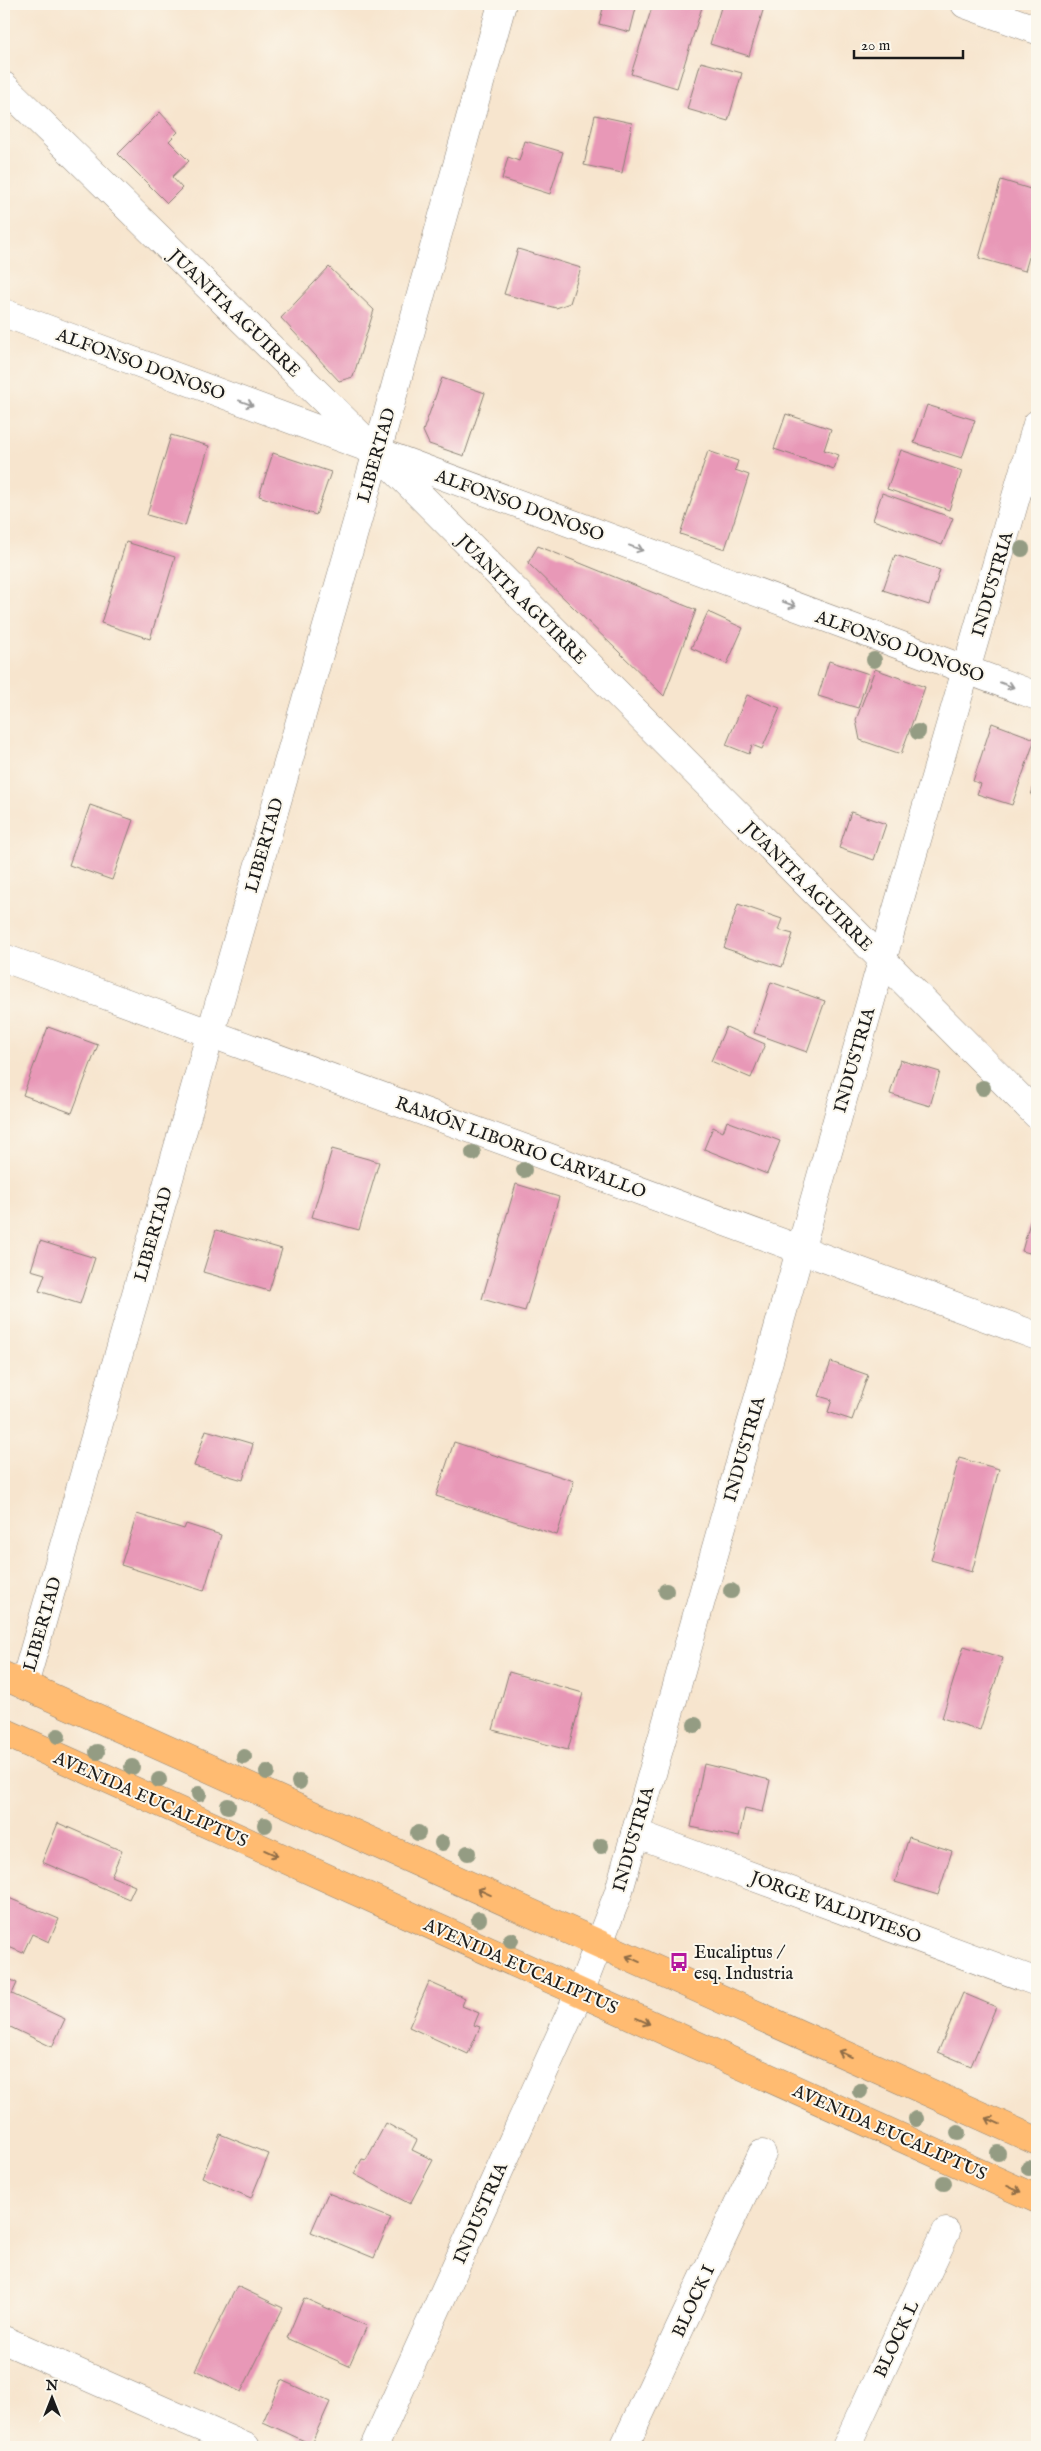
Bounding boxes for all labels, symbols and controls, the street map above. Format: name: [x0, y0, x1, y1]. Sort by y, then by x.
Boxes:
scale bar: [854, 28, 962, 60]
text: 20 m: [861, 36, 891, 55]
street label: JUANITA AGUIRRE: [162, 244, 305, 383]
street label: ALFONSO DONOSO: [52, 324, 228, 407]
one-way arrow: [238, 399, 253, 408]
street label: LIBERTAD: [353, 405, 402, 505]
street label: ALFONSO DONOSO: [431, 465, 607, 548]
street label: INDUSTRIA: [967, 528, 1020, 640]
street label: JUANITA AGUIRRE: [450, 529, 591, 670]
one-way arrow: [628, 544, 643, 553]
one-way arrow: [780, 600, 796, 609]
street label: ALFONSO DONOSO: [811, 606, 987, 689]
one-way arrow: [998, 681, 1014, 690]
street label: LIBERTAD: [241, 795, 290, 895]
street label: JUANITA AGUIRRE: [736, 816, 877, 957]
street label: INDUSTRIA: [829, 1004, 882, 1116]
street label: RAMÓN LIBORIO CARVALLO: [392, 1090, 650, 1205]
street label: LIBERTAD: [130, 1184, 179, 1284]
street label: INDUSTRIA: [719, 1393, 772, 1505]
street label: LIBERTAD: [19, 1574, 68, 1674]
street label: AVENIDA EUCALIPTUS: [49, 1747, 251, 1854]
street label: INDUSTRIA: [608, 1783, 661, 1895]
one-way arrow: [263, 1849, 278, 1858]
street label: JORGE VALDIVIESO: [745, 1866, 924, 1950]
one-way arrow: [477, 1887, 492, 1897]
street label: AVENIDA EUCALIPTUS: [419, 1914, 621, 2021]
place label: Eucaliptus / esq. Industria: [694, 1942, 794, 1986]
bus stop icon: Eucaliptus / esq. Industria: [668, 1951, 690, 1973]
one-way arrow: [626, 1954, 641, 1963]
one-way arrow: [635, 2016, 650, 2026]
one-way arrow: [838, 2049, 853, 2059]
street label: AVENIDA EUCALIPTUS: [788, 2080, 990, 2187]
one-way arrow: [986, 2116, 1001, 2125]
street label: INDUSTRIA: [449, 2159, 514, 2268]
one-way arrow: [1006, 2184, 1021, 2194]
street label: BLOCK I: [668, 2262, 721, 2341]
street label: BLOCK L: [870, 2297, 925, 2382]
north arrow: [28, 2374, 78, 2424]
text: N: [45, 2377, 58, 2395]

